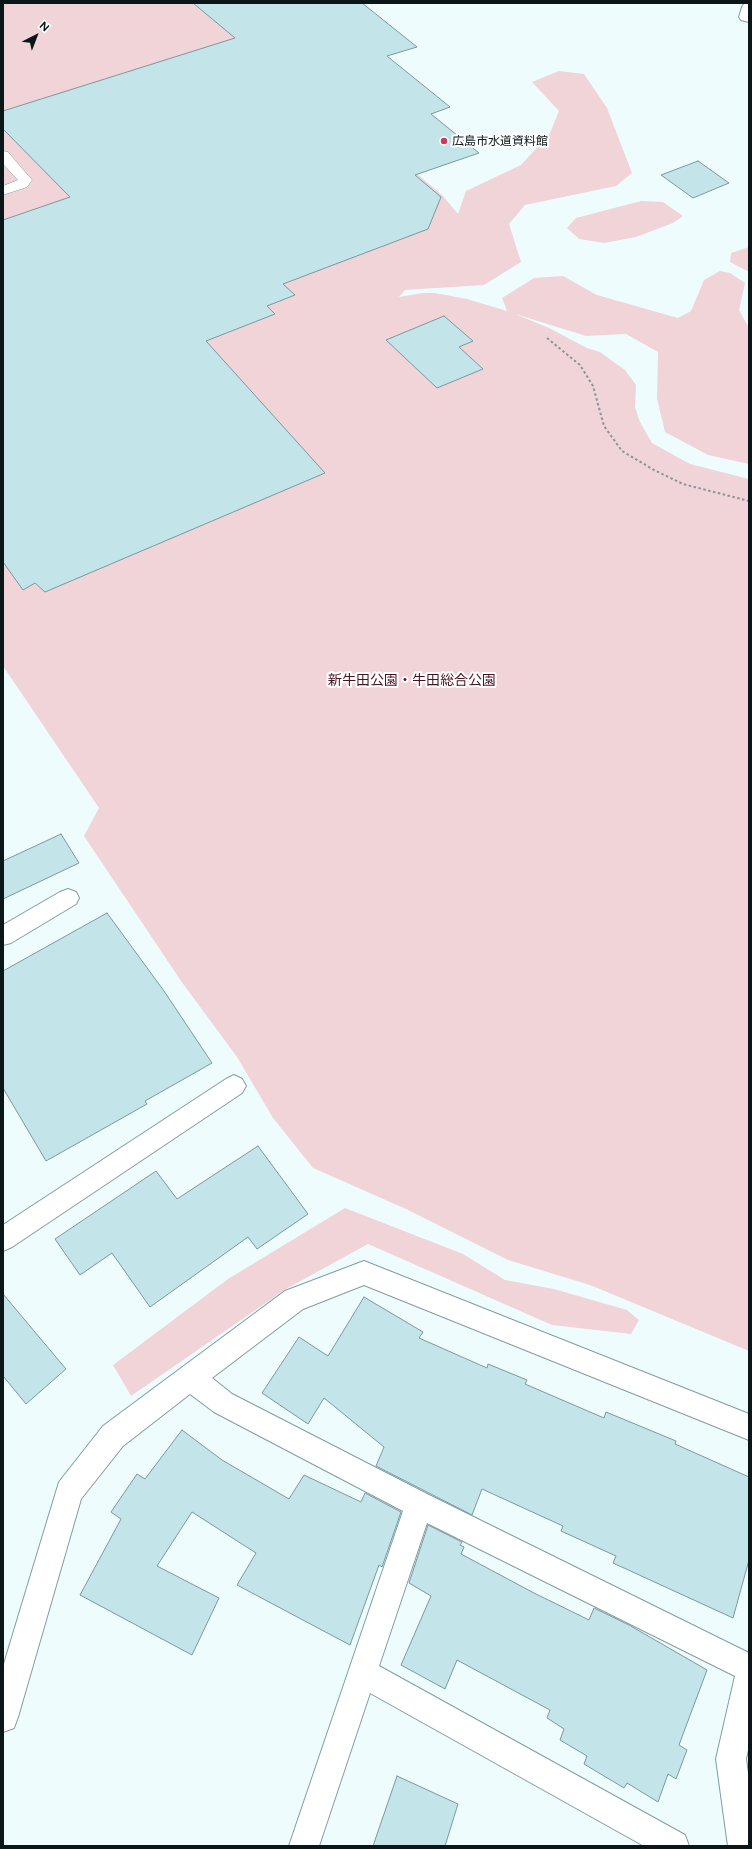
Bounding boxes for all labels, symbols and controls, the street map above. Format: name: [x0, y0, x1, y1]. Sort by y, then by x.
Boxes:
north arrow: [16, 16, 56, 56]
text: N: [37, 19, 52, 34]
place label: 広島市水道資料館: [452, 134, 548, 148]
marker: 広島市水道資料館: [439, 136, 449, 146]
park label: 新牛田公園・牛田総合公園: [328, 673, 496, 689]

